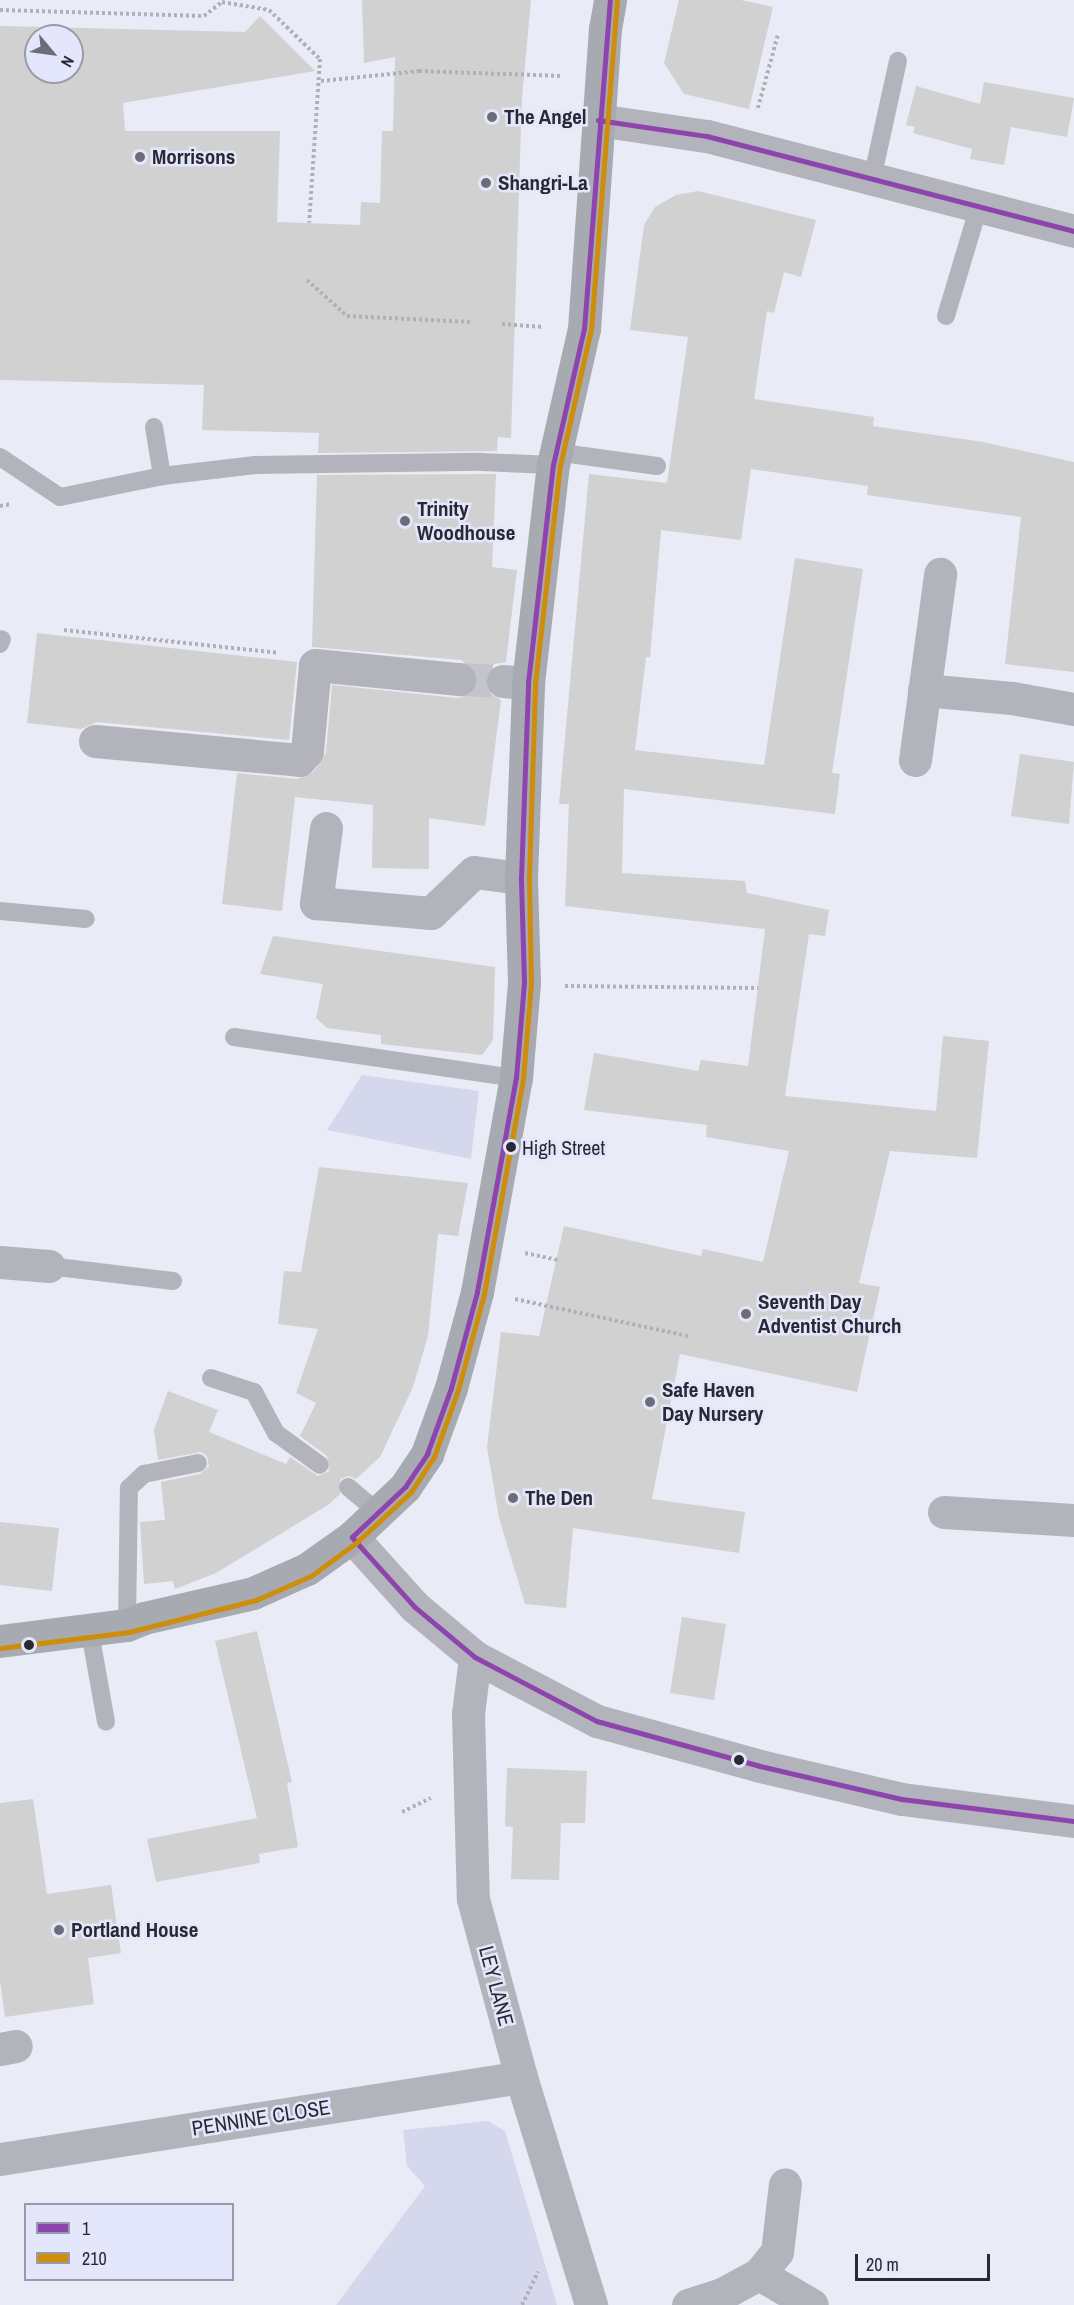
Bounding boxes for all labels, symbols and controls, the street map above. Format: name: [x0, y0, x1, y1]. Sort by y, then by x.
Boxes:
north arrow: [24, 24, 84, 84]
text: N: [56, 52, 80, 71]
place label: The Angel: [504, 104, 587, 130]
marker: The Angel: [485, 110, 499, 124]
place label: Morrisons: [152, 144, 235, 170]
marker: Morrisons: [133, 150, 147, 164]
place label: Shangri-La: [498, 170, 588, 196]
marker: Shangri-La: [479, 176, 493, 190]
place label: Trinity Woodhouse: [417, 496, 515, 546]
marker: Trinity Woodhouse: [398, 514, 412, 528]
place label: High Street: [522, 1135, 605, 1159]
marker: High Street: [505, 1141, 517, 1153]
place label: Seventh Day Adventist Church: [758, 1289, 902, 1339]
marker: Seventh Day Adventist Church: [739, 1307, 753, 1321]
place label: Safe Haven Day Nursery: [662, 1377, 763, 1427]
marker: Safe Haven Day Nursery: [643, 1395, 657, 1409]
place label: The Den: [525, 1485, 593, 1511]
marker: The Den: [506, 1491, 520, 1505]
unlabelled marker: [23, 1639, 35, 1651]
unlabelled marker: [733, 1754, 745, 1766]
place label: Portland House: [71, 1917, 198, 1943]
marker: Portland House: [52, 1923, 66, 1937]
street label: LEY LANE: [473, 1943, 519, 2029]
street label: PENNINE CLOSE: [190, 2095, 332, 2141]
legend: [24, 2203, 234, 2281]
text: 1: [82, 2216, 90, 2241]
scale bar: [858, 2242, 993, 2280]
text: 210: [82, 2246, 107, 2271]
text: 20 m: [866, 2252, 899, 2277]

